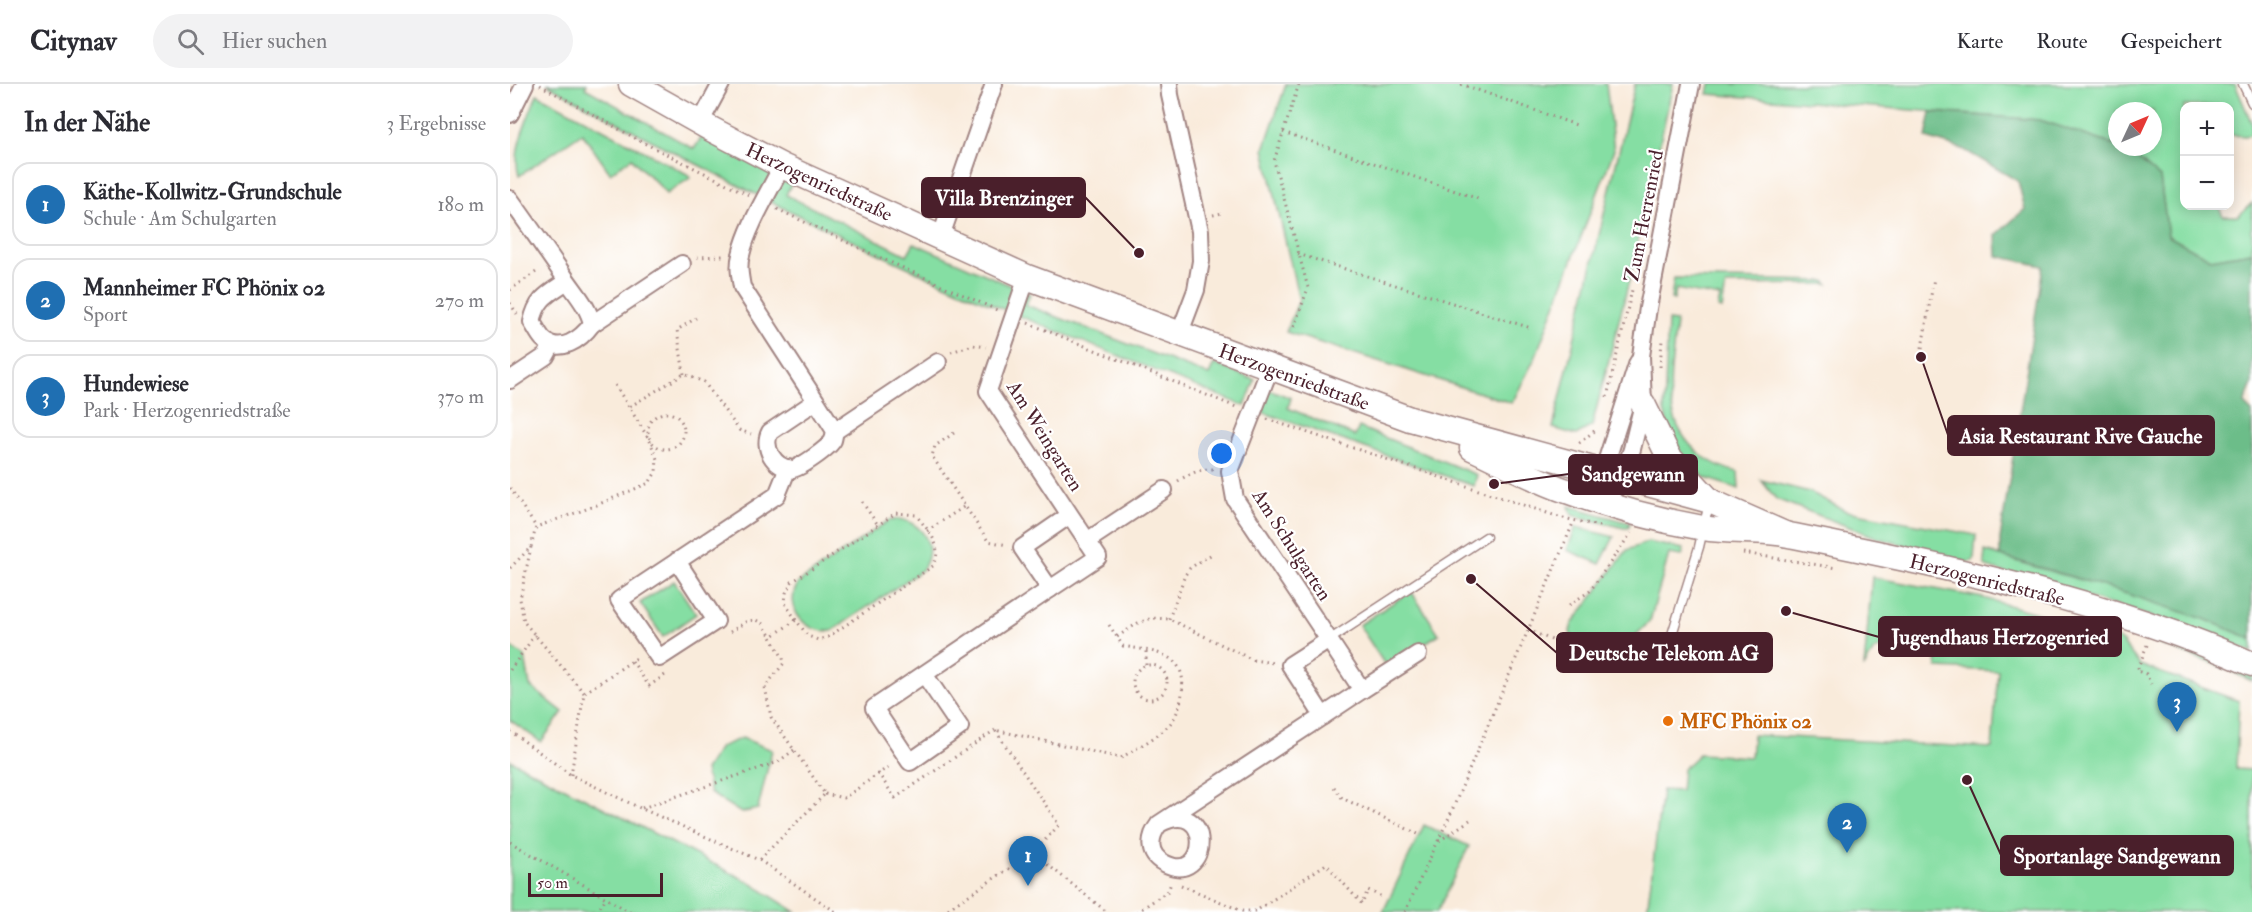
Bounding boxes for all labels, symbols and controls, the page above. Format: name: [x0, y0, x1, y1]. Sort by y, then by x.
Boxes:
search box: [153, 14, 573, 68]
text: Citynav: [30, 24, 117, 59]
icon: search: [174, 25, 207, 58]
text: Hier suchen: [222, 27, 327, 55]
text: Karte: [1957, 28, 2003, 55]
text: Route: [2036, 28, 2088, 55]
text: Gespeichert: [2121, 28, 2222, 55]
north arrow: [2108, 102, 2162, 156]
map controls: [2180, 102, 2234, 210]
button: +: [2180, 102, 2234, 156]
text: In der Nähe: [24, 107, 150, 139]
text: 3 Ergebnisse: [387, 111, 486, 136]
street label: Herzogenriedstraße: [742, 137, 896, 227]
street label: Zum Herrenried: [1619, 148, 1669, 284]
button: −: [2180, 156, 2234, 210]
text: Käthe-Kollwitz-Grundschule: [83, 178, 342, 206]
callout: Villa Brenzinger: [922, 178, 1085, 217]
text: Villa Brenzinger: [934, 185, 1075, 212]
text: 1: [42, 192, 49, 217]
text: 180 m: [437, 192, 484, 217]
text: Schule · Am Schulgarten: [83, 206, 277, 231]
text: Mannheimer FC Phönix 02: [83, 274, 325, 302]
text: 2: [40, 288, 51, 313]
text: 270 m: [435, 288, 484, 313]
text: Sport: [83, 302, 128, 327]
street label: Herzogenriedstraße: [1215, 338, 1373, 416]
text: Hundewiese: [83, 370, 189, 398]
street label: Am Weingarten: [1001, 375, 1089, 496]
text: 3: [42, 384, 49, 409]
text: 370 m: [437, 384, 484, 409]
text: Park · Herzogenriedstraße: [83, 398, 291, 423]
callout: Asia Restaurant Rive Gauche: [1948, 416, 2214, 455]
text: Asia Restaurant Rive Gauche: [1959, 423, 2203, 450]
your location: [1207, 439, 1236, 468]
callout: Sandgewann: [1569, 455, 1697, 494]
text: Sandgewann: [1581, 461, 1685, 488]
street label: Am Schulgarten: [1246, 484, 1337, 606]
street label: Herzogenriedstraße: [1907, 549, 2067, 611]
callout: Jugendhaus Herzogenried: [1879, 617, 2121, 656]
text: Jugendhaus Herzogenried: [1890, 624, 2109, 651]
callout: Deutsche Telekom AG: [1557, 633, 1772, 672]
text: Deutsche Telekom AG: [1569, 640, 1760, 667]
pin: 3: [2158, 682, 2196, 732]
place label: MFC Phönix 02: [1679, 709, 1812, 734]
marker: MFC Phönix 02: [1661, 714, 1675, 728]
pin: 2: [1828, 804, 1866, 853]
pin: 1: [1008, 836, 1048, 886]
callout: Sportanlage Sandgewann: [2001, 836, 2233, 875]
text: Sportanlage Sandgewann: [2013, 843, 2221, 870]
scale bar: [528, 870, 663, 898]
text: 50 m: [537, 873, 568, 893]

